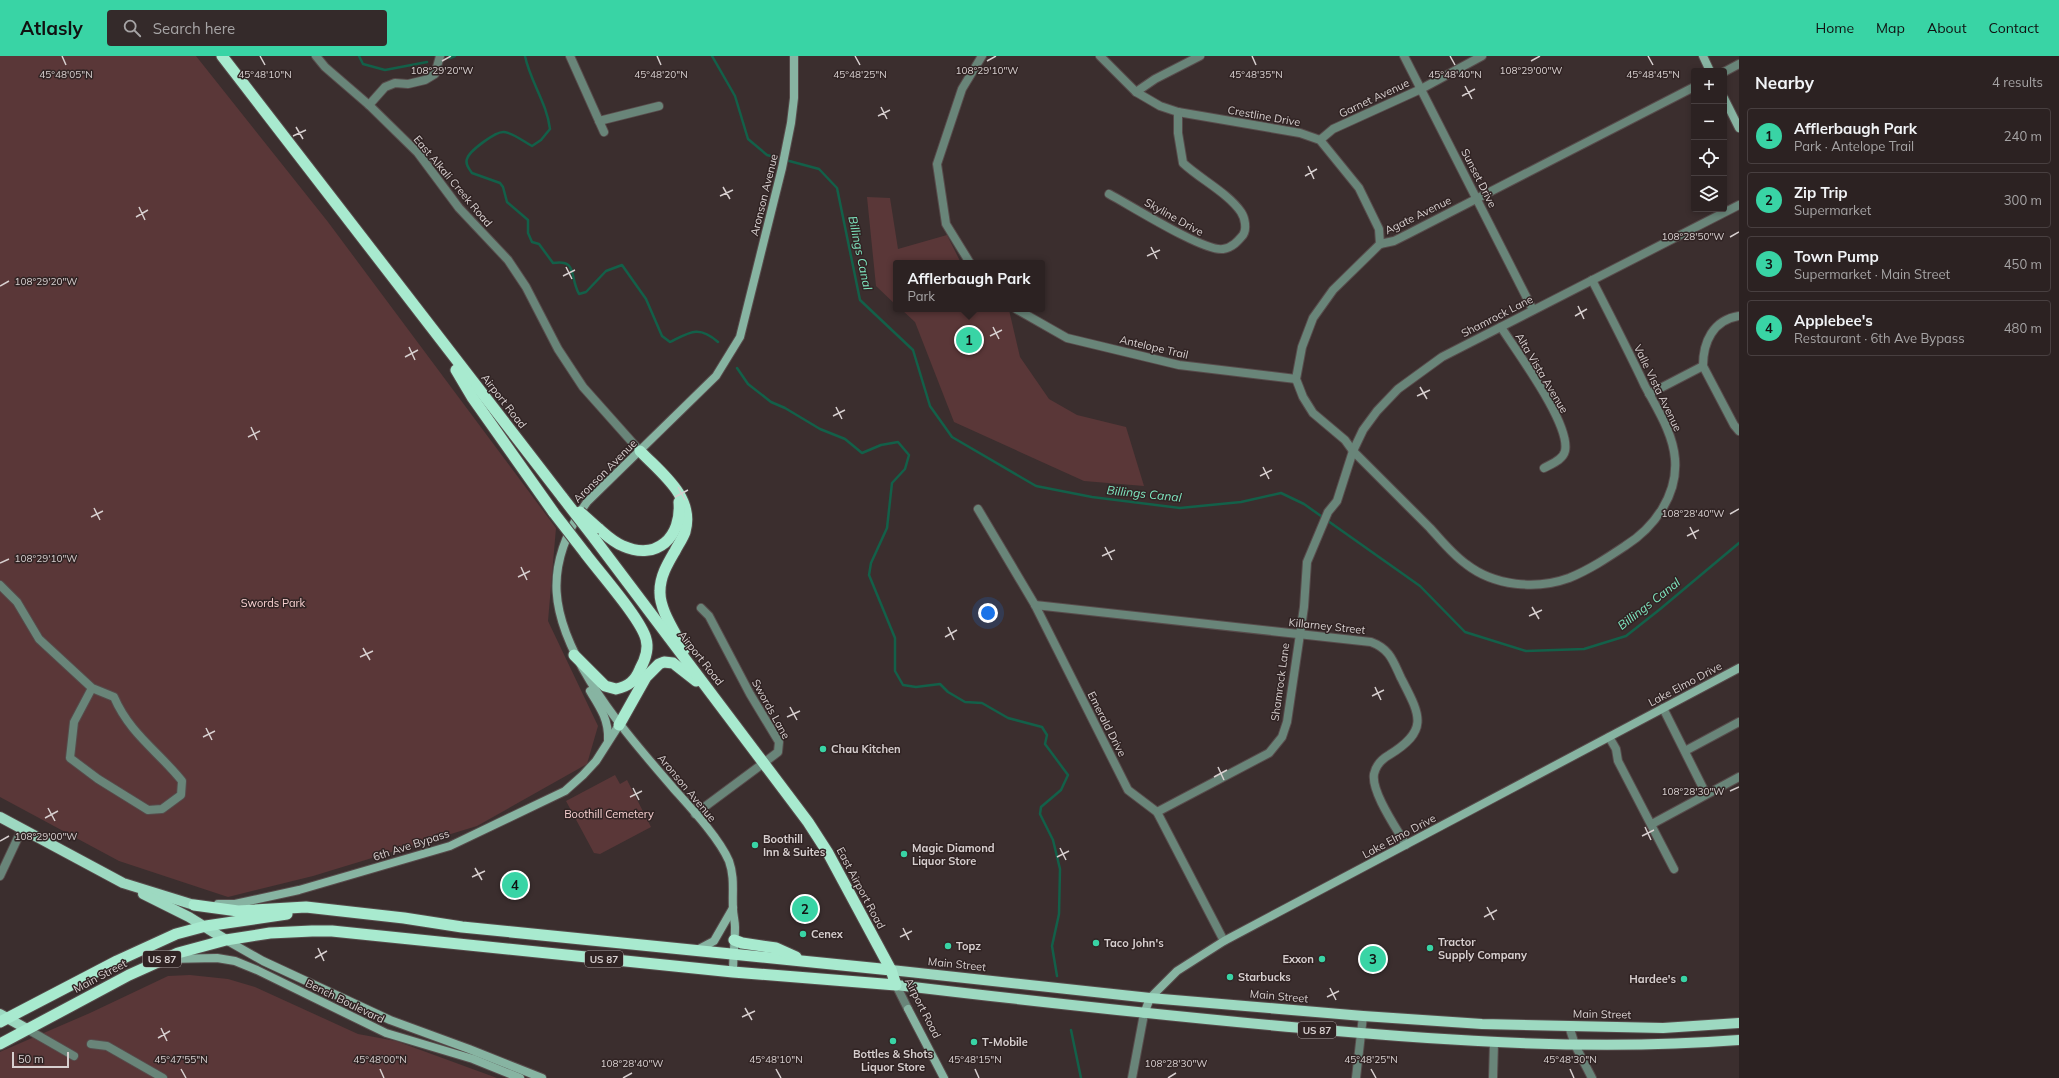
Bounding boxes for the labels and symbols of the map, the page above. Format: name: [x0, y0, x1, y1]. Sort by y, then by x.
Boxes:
text: 108°29'20"W: [411, 64, 473, 77]
text: 108°29'10"W: [956, 64, 1018, 77]
text: 108°29'00"W: [1500, 64, 1562, 77]
text: 45°48'05"N: [39, 68, 93, 81]
text: 45°48'10"N: [238, 68, 292, 81]
text: 45°48'20"N: [634, 68, 688, 81]
text: 45°48'25"N: [833, 68, 887, 81]
text: 45°48'35"N: [1229, 68, 1283, 81]
text: 45°48'40"N: [1428, 68, 1482, 81]
text: 45°48'45"N: [1626, 68, 1680, 81]
street label: Garnet Avenue: [1337, 76, 1411, 120]
street label: Crestline Drive: [1226, 103, 1302, 129]
street label: East Alkali Creek Road: [411, 132, 495, 230]
street label: Sunset Drive: [1458, 146, 1500, 210]
street label: Aronson Avenue: [747, 152, 781, 237]
street label: Agate Avenue: [1382, 193, 1454, 237]
street label: Skyline Drive: [1142, 195, 1206, 239]
water label: Billings Canal: [845, 215, 876, 291]
text: 108°28'50"W: [1662, 230, 1724, 243]
text: 108°29'20"W: [15, 275, 77, 288]
street label: Shamrock Lane: [1459, 292, 1535, 340]
pin: 1: [956, 325, 982, 355]
street label: Alta Vista Avenue: [1512, 330, 1572, 416]
street label: Antelope Trail: [1118, 332, 1190, 362]
street label: Valle Vista Avenue: [1631, 342, 1685, 434]
street label: Airport Road: [478, 371, 530, 431]
street label: Aronson Avenue: [570, 436, 640, 506]
water label: Billings Canal: [1106, 482, 1182, 505]
text: 108°28'40"W: [1662, 507, 1724, 520]
text: 108°29'10"W: [15, 552, 77, 565]
water label: Billings Canal: [1614, 574, 1683, 633]
park label: Swords Park: [241, 596, 306, 610]
your location: [978, 603, 998, 623]
street label: Killarney Street: [1288, 615, 1366, 637]
street label: Airport Road: [675, 628, 727, 688]
street label: Shamrock Lane: [1268, 642, 1292, 722]
street label: Lake Elmo Drive: [1646, 659, 1724, 709]
street label: Swords Lane: [749, 677, 793, 741]
street label: Emerald Drive: [1085, 689, 1129, 759]
place label: Chau Kitchen: [831, 742, 901, 756]
marker: Chau Kitchen: [818, 744, 828, 754]
street label: Aronson Avenue: [655, 751, 719, 825]
text: 108°28'30"W: [1662, 785, 1724, 798]
park label: Boothill Cemetery: [564, 807, 654, 821]
street label: Lake Elmo Drive: [1360, 811, 1438, 861]
street label: 6th Ave Bypass: [371, 826, 451, 864]
text: 108°29'00"W: [15, 830, 77, 843]
place label: Boothill Inn & Suites: [763, 832, 826, 859]
marker: Boothill Inn & Suites: [750, 840, 760, 850]
place label: Magic Diamond Liquor Store: [912, 841, 995, 868]
street label: East Airport Road: [834, 845, 888, 931]
marker: Magic Diamond Liquor Store: [899, 849, 909, 859]
pin: 4: [502, 870, 528, 900]
pin: 2: [792, 894, 818, 924]
place label: Cenex: [811, 927, 844, 941]
marker: Cenex: [798, 929, 808, 939]
place label: Tractor Supply Company: [1438, 935, 1527, 962]
place label: Taco John's: [1104, 936, 1164, 950]
marker: Taco John's: [1091, 938, 1101, 948]
place label: Topz: [956, 939, 981, 953]
marker: Topz: [943, 941, 953, 951]
marker: Tractor Supply Company: [1425, 943, 1435, 953]
pin: 3: [1360, 944, 1386, 974]
road number: US 87: [143, 951, 181, 967]
road number: US 87: [585, 951, 623, 967]
place label: Exxon: [1282, 952, 1314, 966]
street label: Main Street: [927, 954, 987, 974]
marker: Exxon: [1317, 954, 1327, 964]
street label: Main Street: [71, 956, 129, 996]
place label: Starbucks: [1238, 970, 1291, 984]
marker: Starbucks: [1225, 972, 1235, 982]
place label: Hardee's: [1629, 972, 1676, 986]
marker: Hardee's: [1679, 974, 1689, 984]
street label: Bench Boulevard: [303, 976, 387, 1026]
street label: Airport Road: [902, 976, 944, 1040]
street label: Main Street: [1249, 986, 1309, 1006]
street label: Main Street: [1573, 1006, 1631, 1022]
road number: US 87: [1298, 1022, 1336, 1038]
place label: T-Mobile: [982, 1035, 1028, 1049]
marker: Bottles & Shots Liquor Store: [888, 1036, 898, 1046]
marker: T-Mobile: [969, 1037, 979, 1047]
place label: Bottles & Shots Liquor Store: [853, 1047, 933, 1074]
scale bar: [12, 1050, 69, 1069]
text: 45°47'55"N: [154, 1053, 208, 1066]
text: 45°48'00"N: [353, 1053, 407, 1066]
text: 45°48'10"N: [749, 1053, 803, 1066]
text: 45°48'15"N: [948, 1053, 1002, 1066]
text: 45°48'25"N: [1344, 1053, 1398, 1066]
text: 45°48'30"N: [1543, 1053, 1597, 1066]
text: 108°28'40"W: [601, 1057, 663, 1070]
text: 108°28'30"W: [1145, 1057, 1207, 1070]

